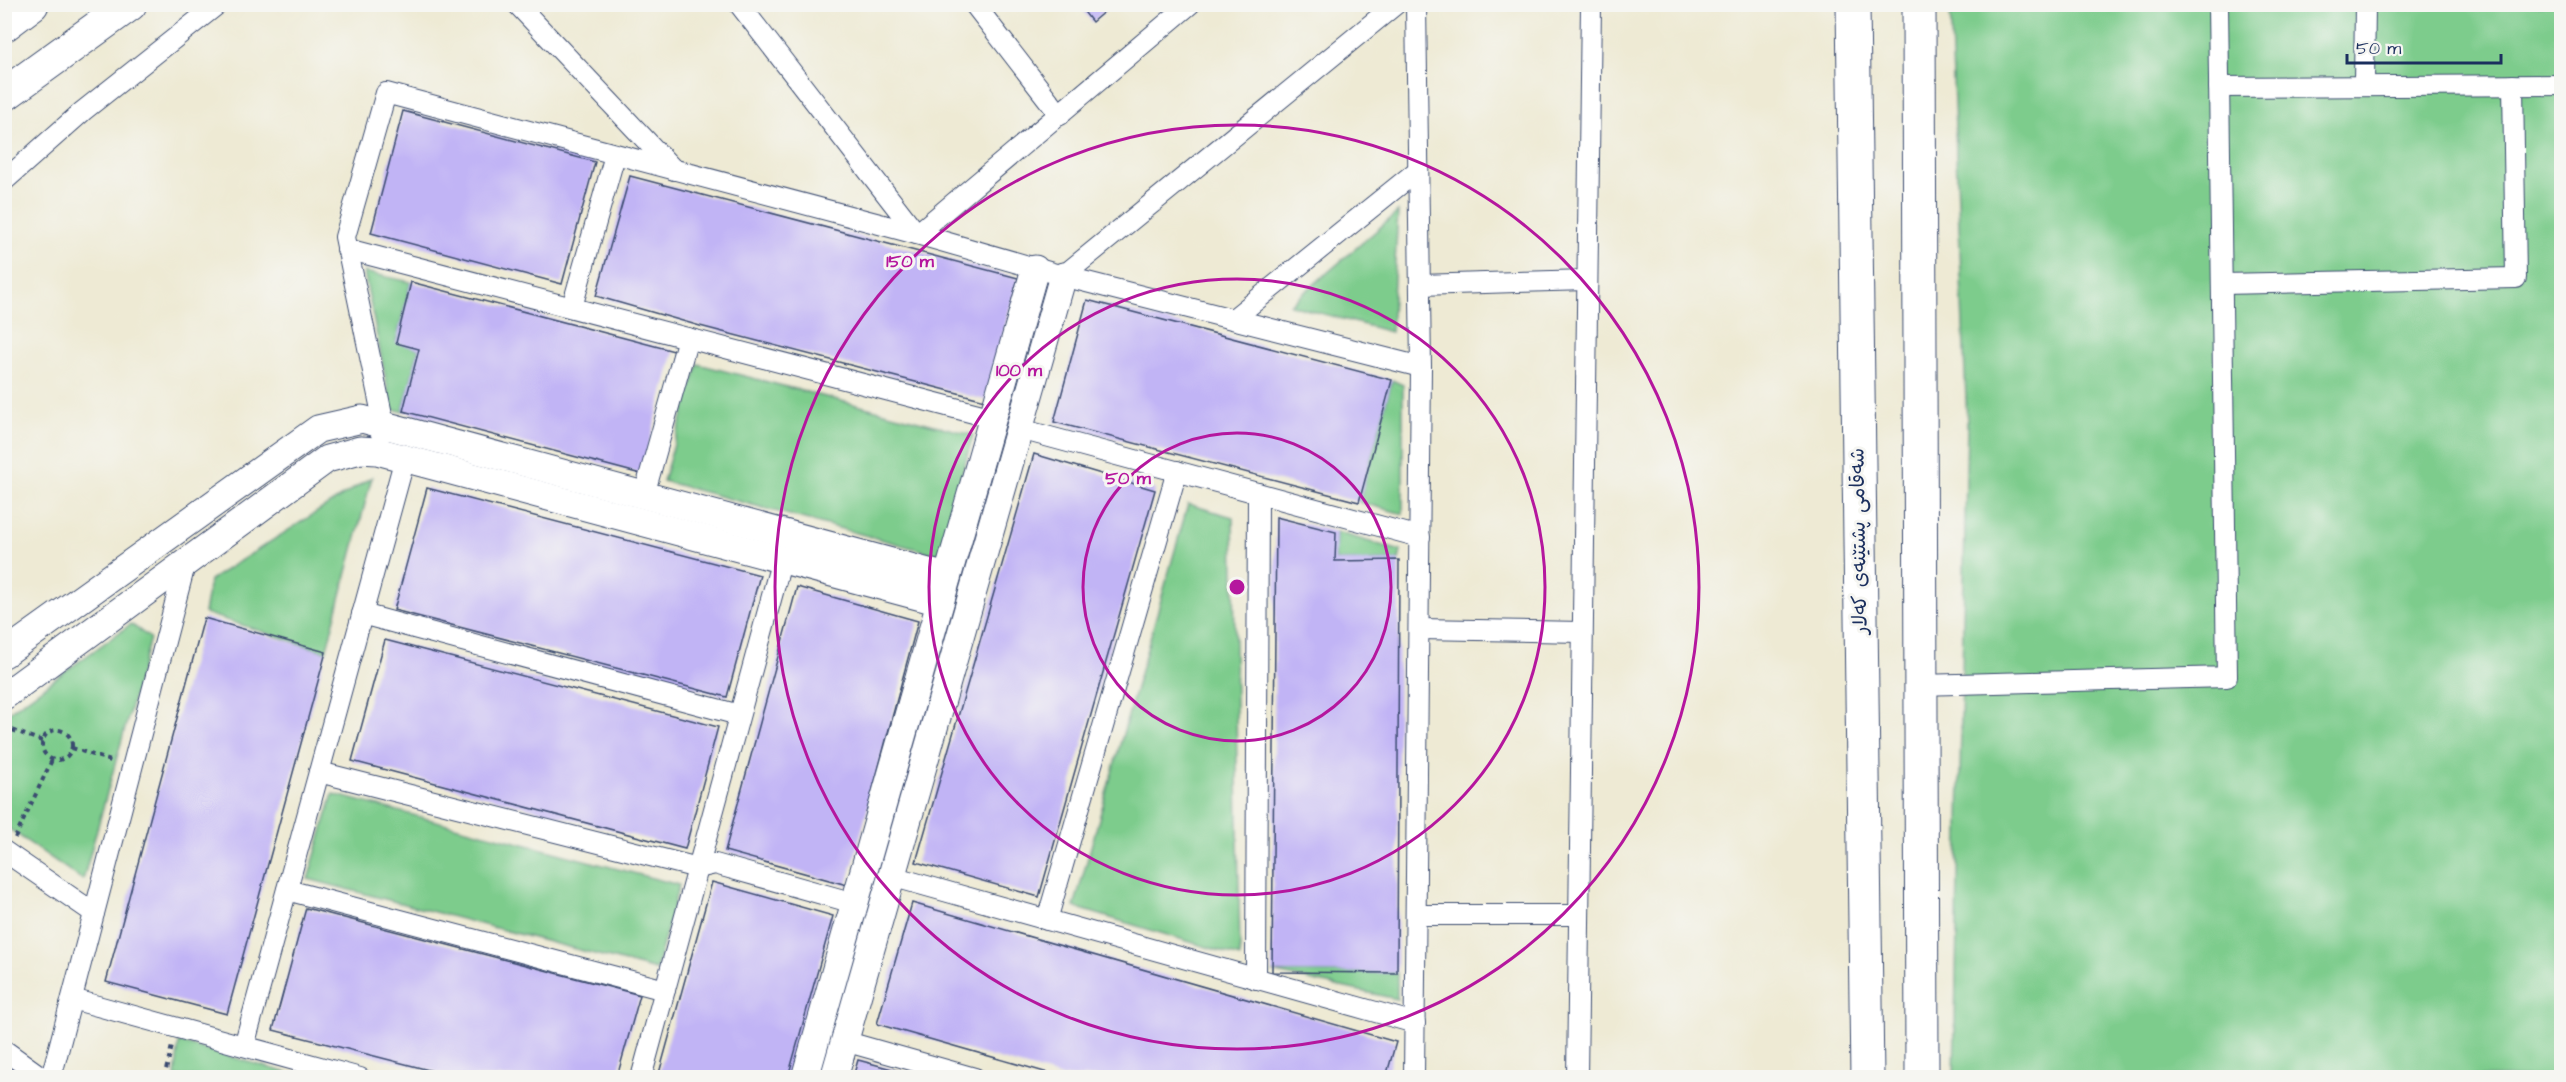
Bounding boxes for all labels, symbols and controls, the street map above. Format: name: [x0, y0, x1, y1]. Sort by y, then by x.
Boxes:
scale bar: [2347, 27, 2502, 65]
text: 50 m: [2356, 36, 2401, 61]
text: 150 m: [886, 249, 935, 274]
text: 100 m: [996, 358, 1043, 383]
street label: شەقامی پشتێنەی کەلار: [1843, 448, 1875, 636]
text: 50 m: [1105, 466, 1152, 491]
centre of rings: [1227, 577, 1247, 597]

